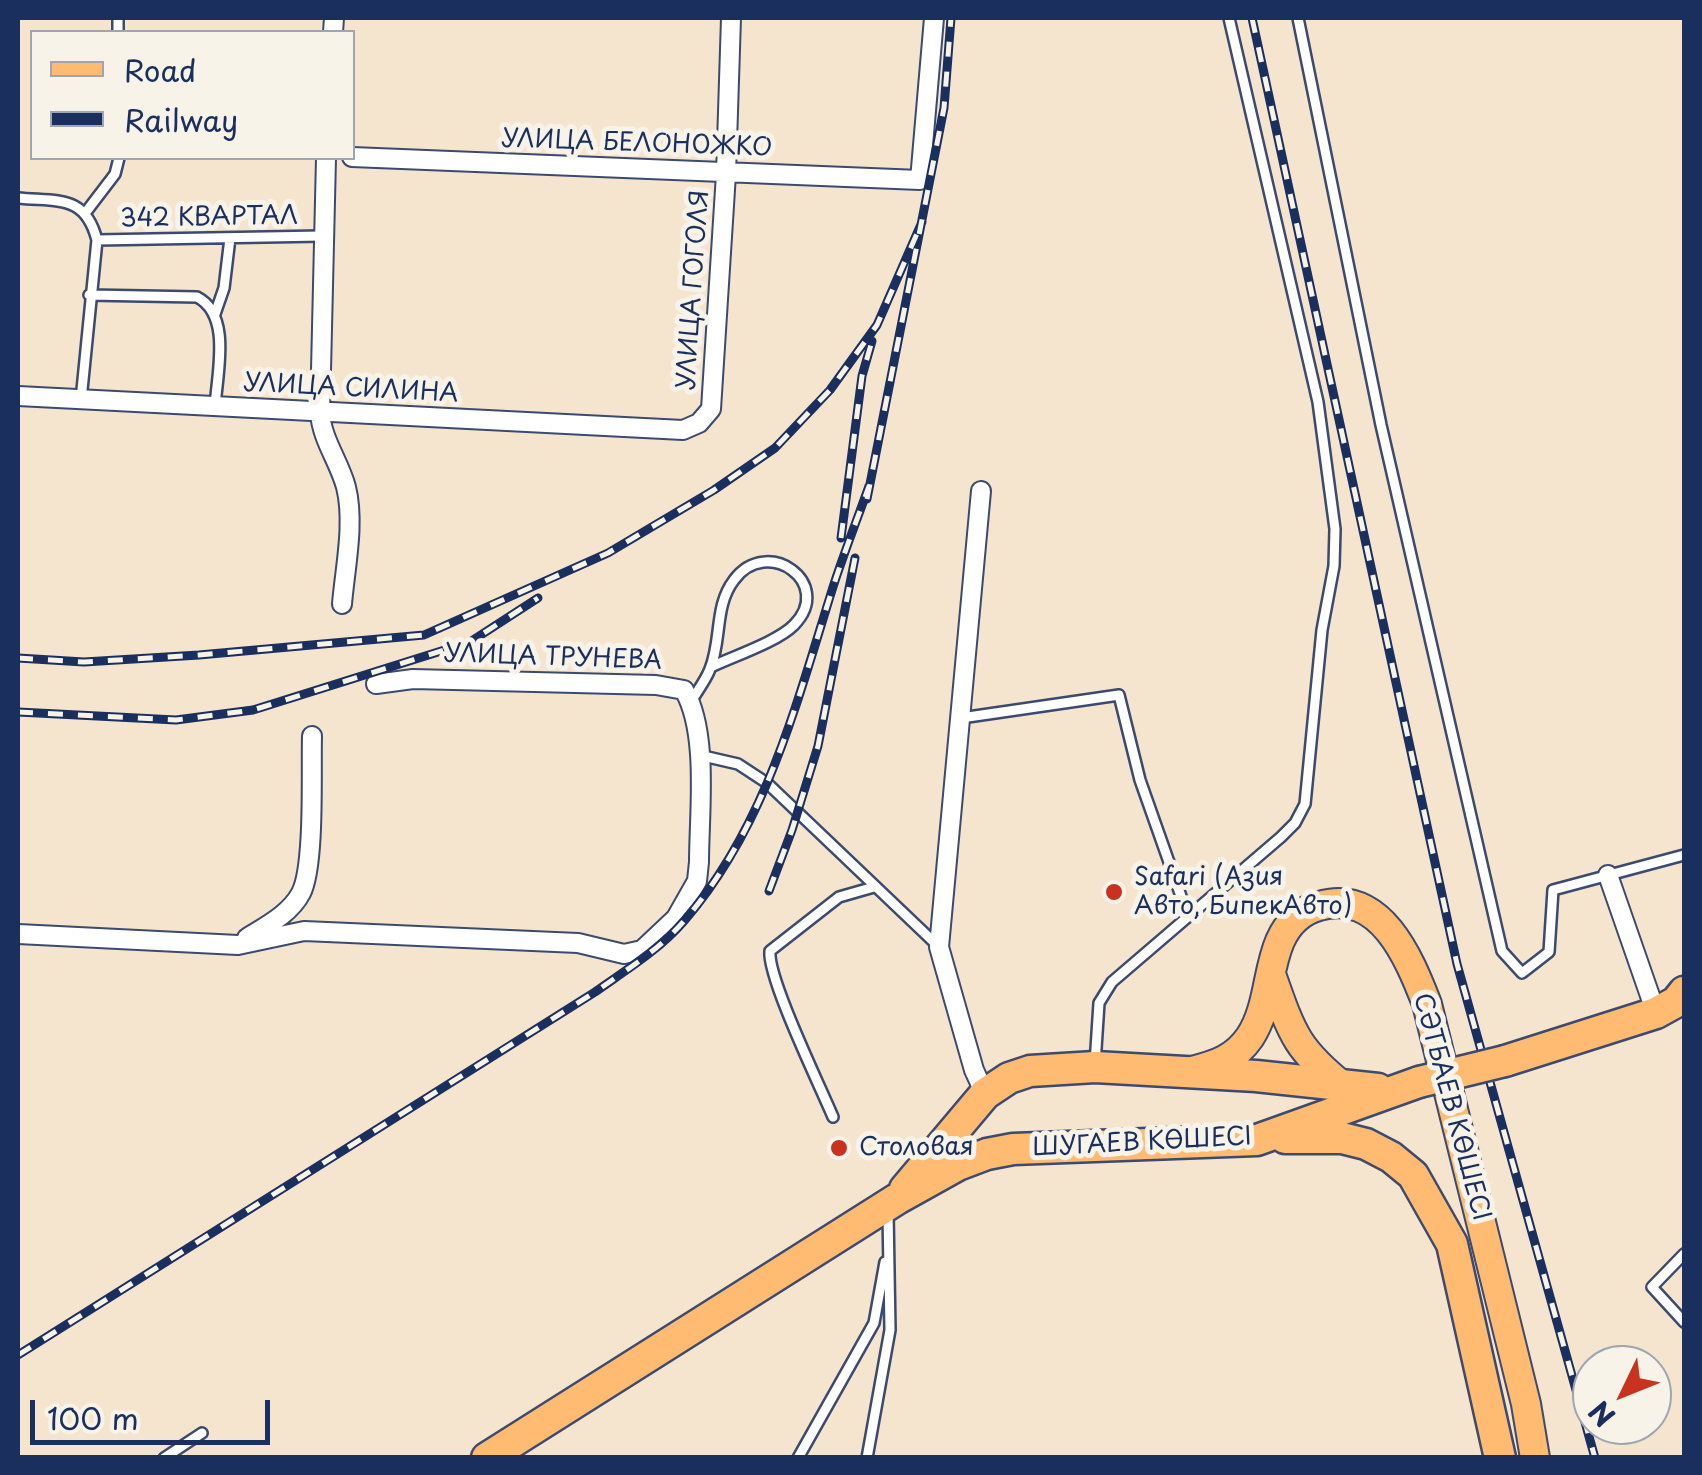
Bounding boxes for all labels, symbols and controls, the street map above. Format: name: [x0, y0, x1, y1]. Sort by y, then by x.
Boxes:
legend: [30, 30, 355, 160]
text: Road: [124, 47, 197, 92]
text: Railway: [124, 97, 238, 142]
street label: УЛИЦА БЕЛОНОЖКО: [501, 124, 773, 164]
street label: УЛИЦА ГОГОЛЯ: [672, 189, 716, 391]
street label: 342 КВАРТАЛ: [120, 201, 298, 235]
street label: УЛИЦА СИЛИНА: [243, 368, 459, 410]
street label: УЛИЦА ТРУНЕВА: [444, 639, 662, 677]
place label: Safari (Азия Авто, БипекАвто): [1134, 863, 1352, 922]
marker: Safari (Азия Авто, БипекАвто): [1103, 881, 1125, 903]
street label: СӘТБАЕВ КӨШЕСІ: [1406, 990, 1496, 1224]
street label: ШУГАЕВ КӨШЕСІ: [1032, 1122, 1252, 1164]
place label: Столовая: [859, 1133, 974, 1163]
marker: Столовая: [828, 1137, 850, 1159]
north arrow: [1572, 1345, 1672, 1445]
scale bar: [35, 1380, 275, 1442]
text: N: [1578, 1392, 1624, 1437]
text: 100 m: [47, 1395, 139, 1440]

